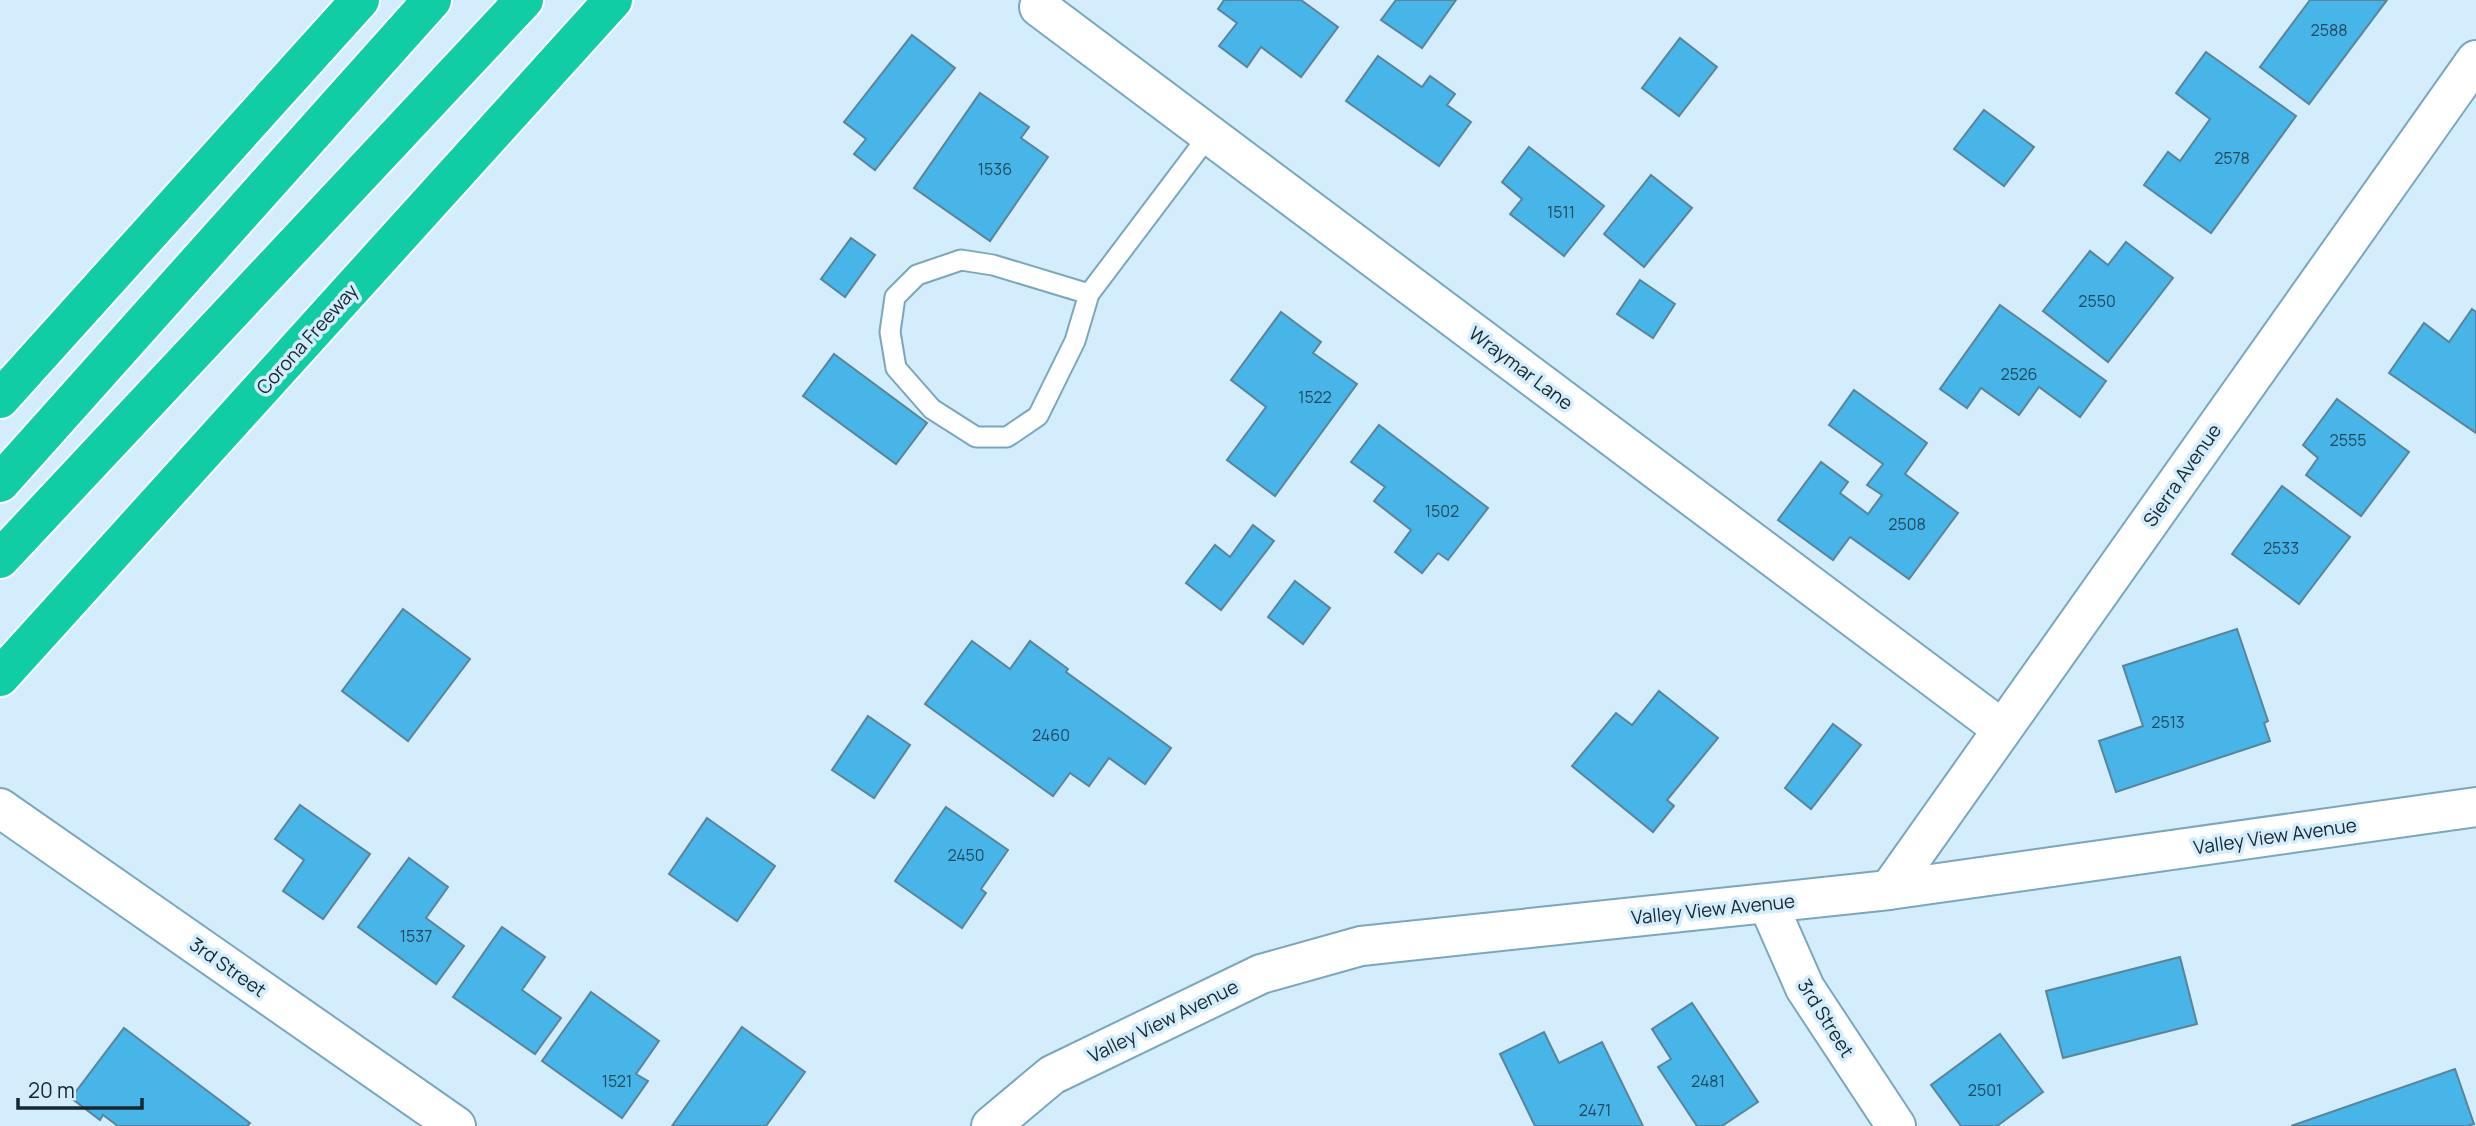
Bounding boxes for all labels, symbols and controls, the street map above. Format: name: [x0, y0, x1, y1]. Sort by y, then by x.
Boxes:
house number: 2588: [2311, 19, 2347, 41]
house number: 2578: [2214, 147, 2250, 169]
house number: 1536: [978, 158, 1012, 180]
house number: 1511: [1547, 201, 1575, 223]
street label: Corona Freeway: [250, 278, 364, 400]
house number: 2550: [2078, 290, 2116, 312]
street label: Wraymar Lane: [1464, 320, 1578, 416]
house number: 2526: [2001, 363, 2037, 385]
house number: 1522: [1298, 386, 1332, 408]
street label: Sierra Avenue: [2137, 418, 2227, 532]
house number: 2555: [2330, 429, 2366, 451]
house number: 1502: [1425, 500, 1459, 522]
house number: 2508: [1888, 513, 1926, 535]
house number: 2533: [2263, 537, 2299, 559]
house number: 2513: [2151, 711, 2185, 733]
house number: 2460: [1032, 724, 1070, 746]
street label: Valley View Avenue: [2192, 812, 2358, 860]
house number: 2450: [947, 844, 985, 866]
street label: Valley View Avenue: [1630, 887, 1796, 931]
house number: 1537: [400, 925, 432, 947]
street label: 3rd Street: [184, 931, 272, 1003]
street label: Valley View Avenue: [1083, 973, 1243, 1069]
street label: 3rd Street: [1792, 974, 1860, 1062]
scale bar: [18, 1066, 142, 1110]
house number: 1521: [602, 1070, 632, 1092]
house number: 2481: [1691, 1070, 1725, 1092]
text: 20 m: [28, 1076, 75, 1104]
house number: 2501: [1968, 1079, 2002, 1101]
house number: 2471: [1579, 1099, 1611, 1121]

